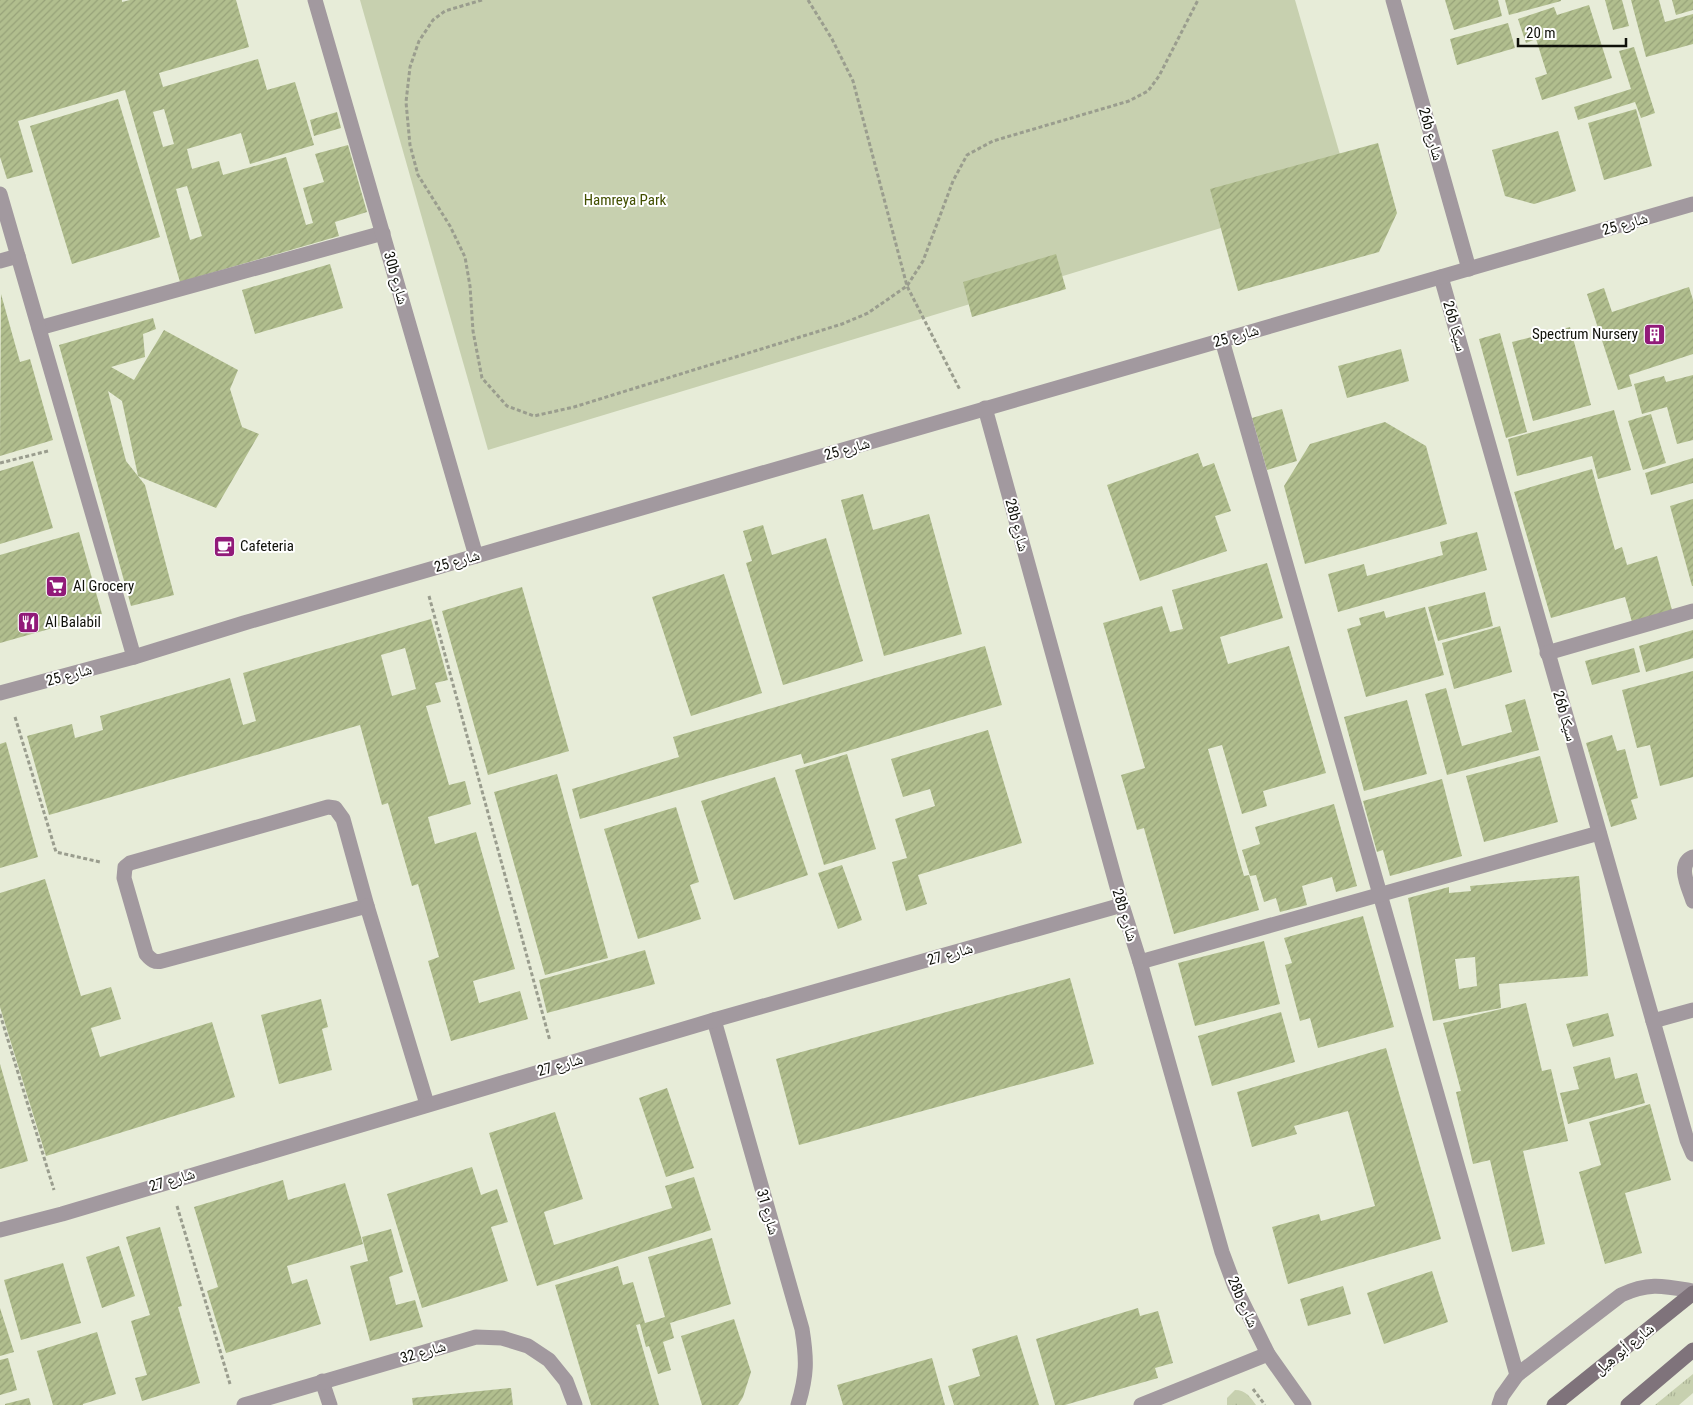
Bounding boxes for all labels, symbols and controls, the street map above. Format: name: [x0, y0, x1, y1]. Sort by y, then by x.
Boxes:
scale bar: [1518, 15, 1626, 47]
text: 20 m: [1526, 24, 1556, 42]
street label: 26b شارع: [1414, 105, 1447, 163]
park label: Hamreya Park: [584, 191, 667, 209]
street label: شارع 25: [1600, 209, 1650, 240]
street label: 30b شارع: [379, 249, 412, 307]
street label: 26b سيكا: [1439, 299, 1471, 353]
street label: شارع 25: [1211, 321, 1261, 352]
building icon: Spectrum Nursery: [1642, 322, 1666, 346]
place label: Spectrum Nursery: [1532, 325, 1638, 343]
street label: شارع 25: [822, 434, 872, 465]
street label: 28b شارع: [1000, 497, 1033, 554]
cafe icon: Cafeteria: [212, 534, 236, 558]
place label: Cafeteria: [240, 537, 294, 555]
street label: شارع 25: [432, 546, 482, 577]
supermarket icon: Al Grocery: [45, 574, 69, 598]
place label: Al Grocery: [73, 577, 134, 595]
restaurant icon: Al Balabil: [17, 610, 41, 634]
place label: Al Balabil: [45, 613, 101, 631]
street label: شارع 25: [44, 660, 94, 691]
street label: 26b سيكا: [1549, 689, 1581, 743]
street label: 28b شارع: [1108, 886, 1142, 944]
street label: شارع 27: [925, 939, 975, 970]
street label: شارع 27: [535, 1050, 585, 1081]
street label: شارع 27: [147, 1165, 197, 1196]
street label: شارع 31: [752, 1187, 783, 1237]
street label: 28b شارع: [1223, 1274, 1262, 1331]
street label: شارع أبو هيل: [1590, 1319, 1658, 1379]
street label: شارع 32: [398, 1337, 448, 1368]

